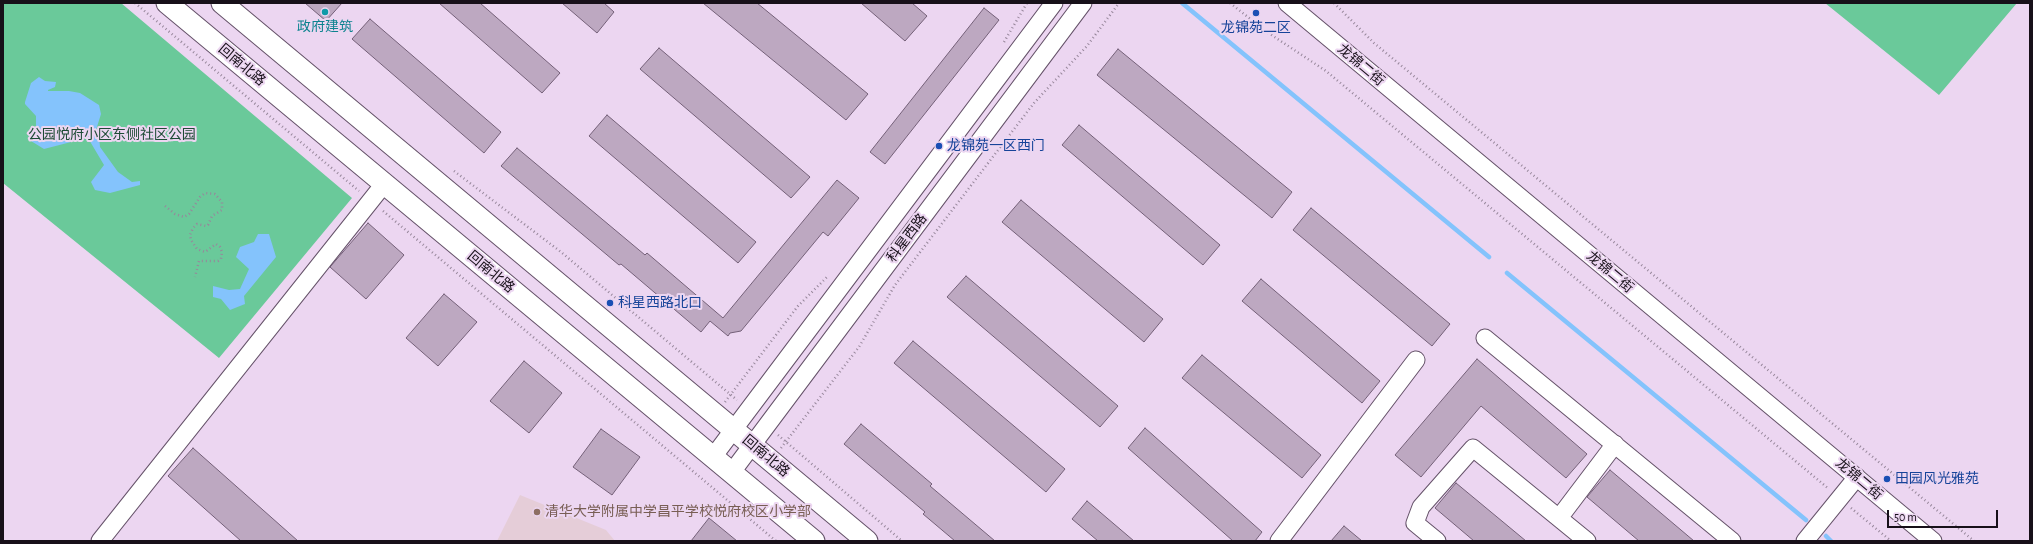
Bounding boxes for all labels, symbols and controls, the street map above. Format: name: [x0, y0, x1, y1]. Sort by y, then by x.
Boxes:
marker: 政府建筑: [320, 7, 330, 17]
marker: 龙锦苑二区: [1251, 8, 1261, 18]
place label: 政府建筑: [297, 19, 353, 35]
place label: 龙锦苑二区: [1221, 20, 1291, 36]
street label: 回南北路: [215, 41, 269, 89]
street label: 龙锦二街: [1334, 41, 1388, 89]
park label: 公园悦府小区东侧社区公园: [28, 127, 196, 143]
place label: 龙锦苑一区西门: [947, 138, 1045, 154]
marker: 龙锦苑一区西门: [934, 141, 944, 151]
street label: 科星西路: [883, 211, 931, 265]
street label: 回南北路: [464, 248, 518, 296]
street label: 龙锦二街: [1583, 248, 1637, 296]
place label: 科星西路北口: [618, 295, 702, 311]
marker: 科星西路北口: [605, 298, 615, 308]
street label: 回南北路: [739, 432, 793, 480]
street label: 龙锦二街: [1832, 455, 1886, 503]
place label: 田园风光雅苑: [1895, 471, 1979, 487]
marker: 田园风光雅苑: [1882, 474, 1892, 484]
scale bar: [1889, 502, 2000, 528]
place label: 清华大学附属中学昌平学校悦府校区小学部: [545, 504, 811, 520]
marker: 清华大学附属中学昌平学校悦府校区小学部: [532, 507, 542, 517]
text: 50 m: [1894, 511, 1917, 523]

